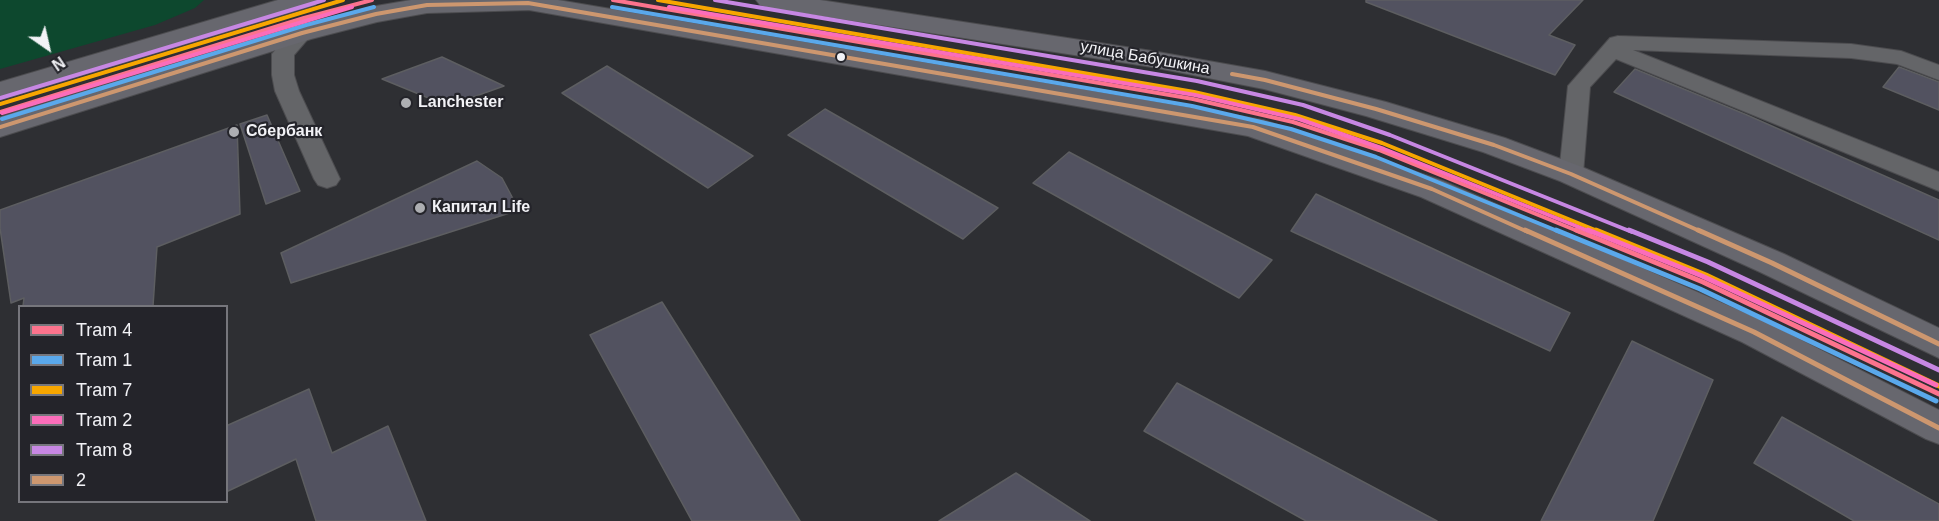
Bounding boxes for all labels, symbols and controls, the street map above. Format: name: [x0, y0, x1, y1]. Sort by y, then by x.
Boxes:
north arrow: [18, 18, 78, 78]
street label: улица Бабушкина: [1079, 37, 1211, 79]
unlabelled marker: [835, 51, 847, 63]
text: N: [49, 53, 68, 74]
place label: Lanchester: [418, 93, 503, 113]
marker: Lanchester: [399, 96, 413, 110]
place label: Сбербанк: [246, 122, 322, 142]
marker: Сбербанк: [227, 125, 241, 139]
place label: Капитал Life: [432, 198, 530, 218]
marker: Капитал Life: [413, 201, 427, 215]
legend: [18, 305, 228, 503]
text: Tram 4: [76, 320, 132, 340]
text: Tram 1: [76, 350, 132, 370]
text: Tram 7: [76, 380, 132, 400]
text: Tram 2: [76, 410, 132, 430]
text: Tram 8: [76, 440, 132, 460]
text: 2: [76, 470, 86, 490]

